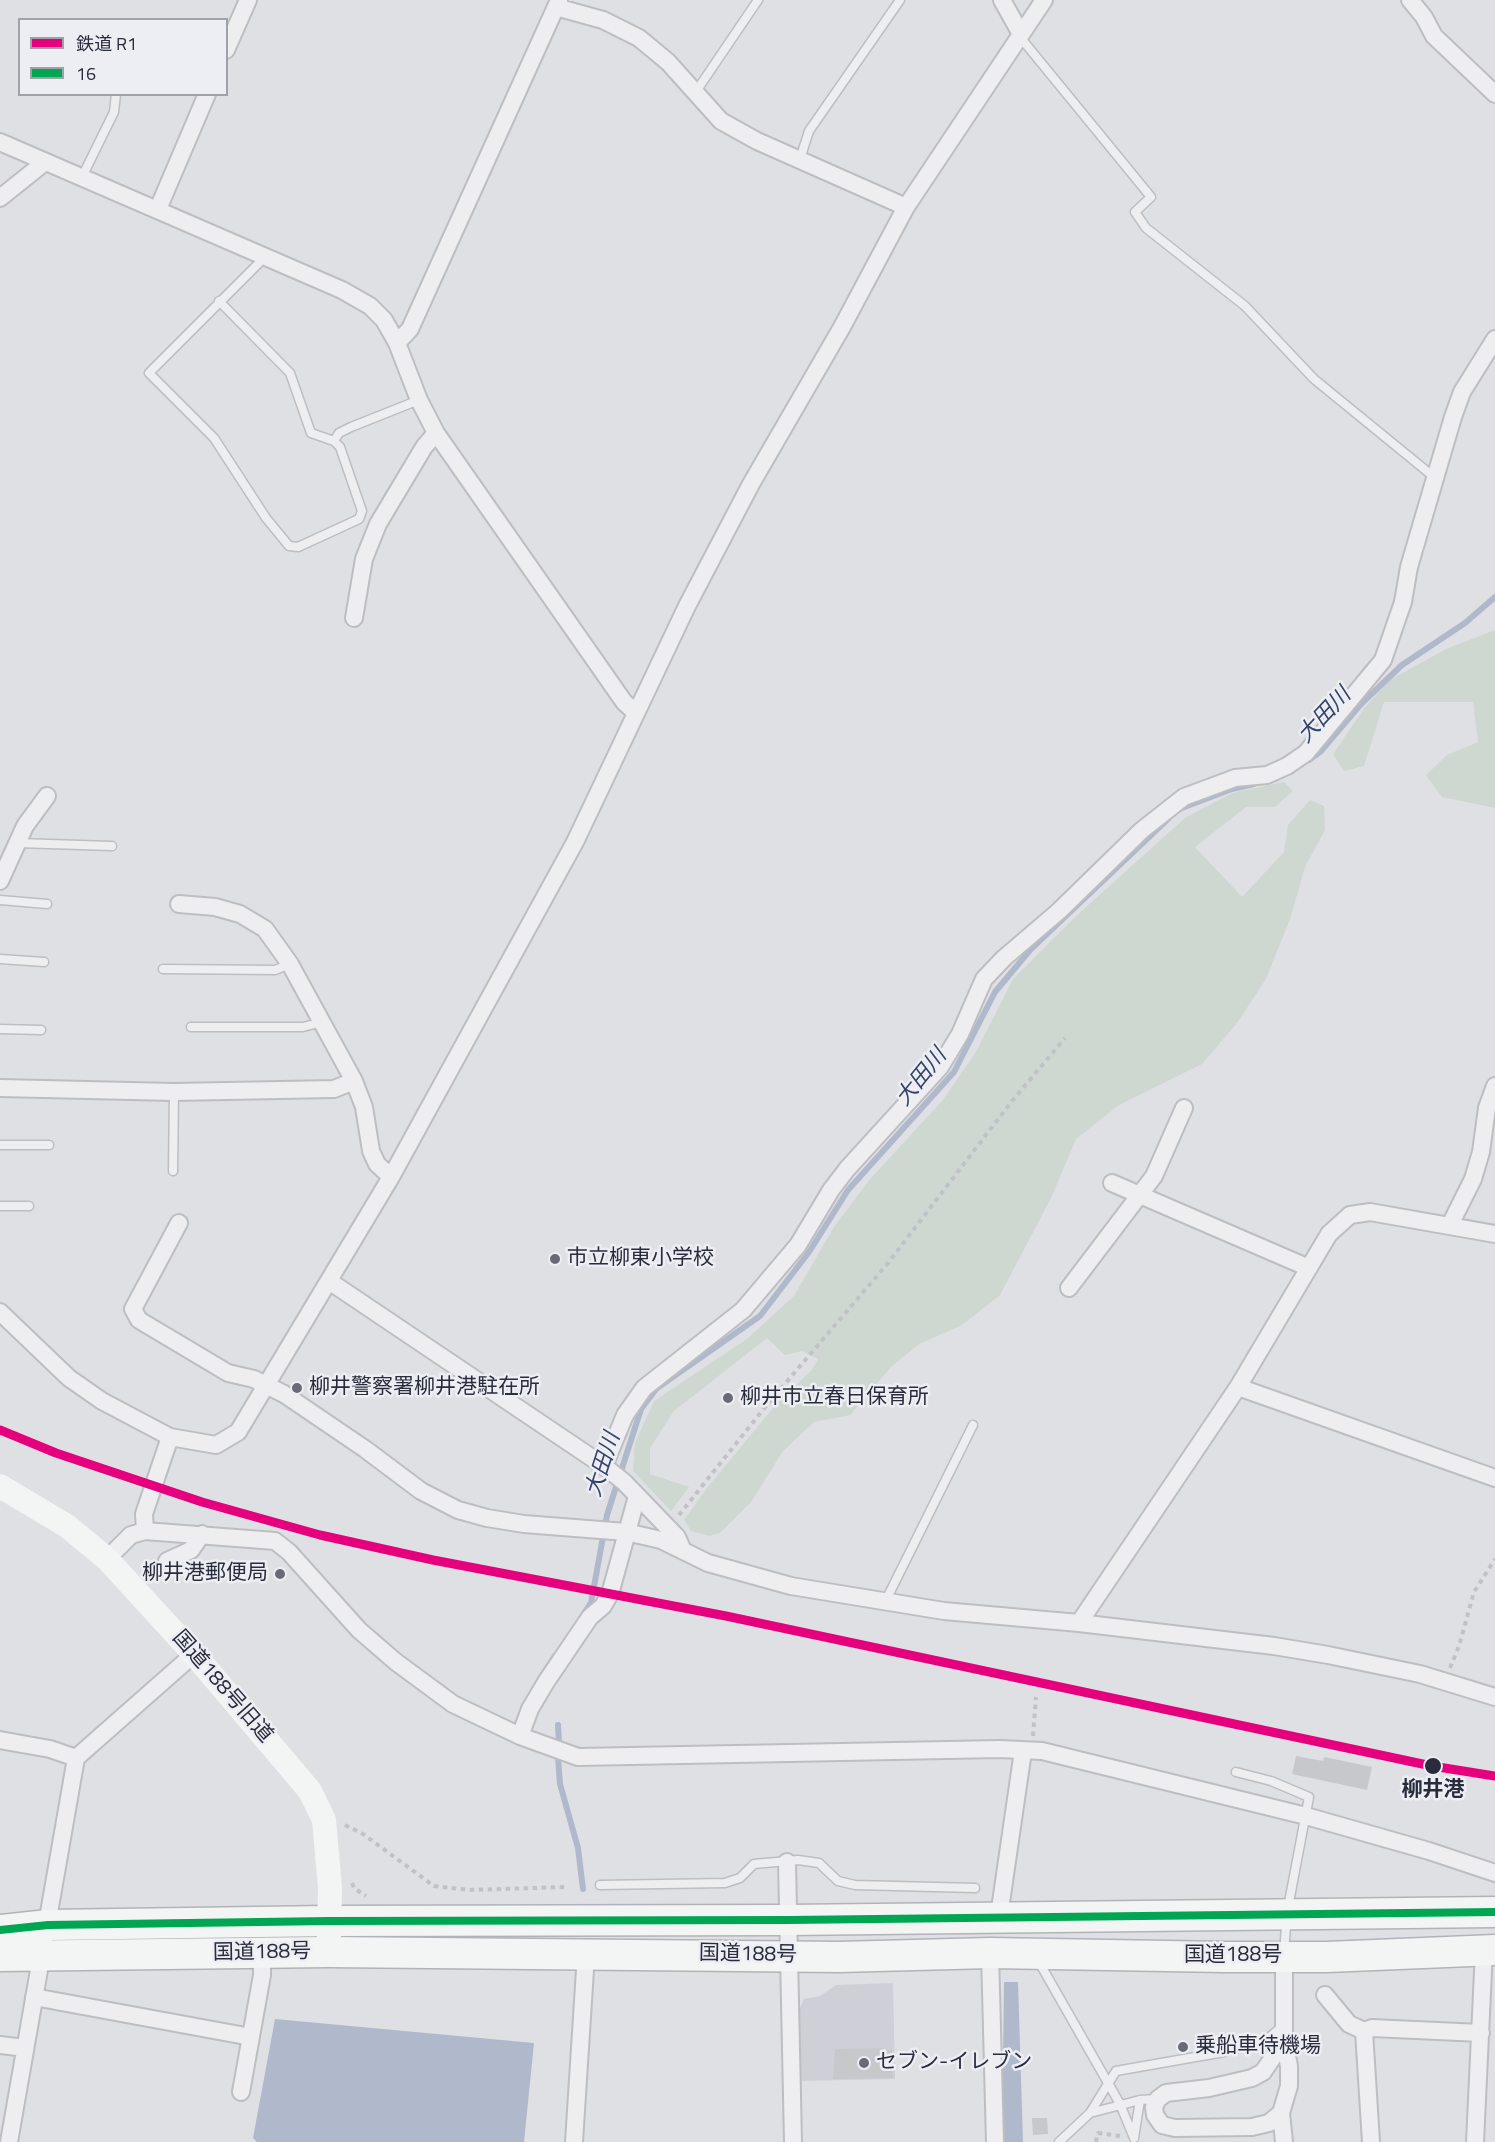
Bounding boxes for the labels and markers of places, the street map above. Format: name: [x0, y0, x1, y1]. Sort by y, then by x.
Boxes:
place label: 市立柳東小学校: [567, 1246, 714, 1272]
marker: 市立柳東小学校: [548, 1252, 562, 1266]
place label: 柳井警察署柳井港駐在所: [309, 1375, 540, 1401]
marker: 柳井警察署柳井港駐在所: [290, 1381, 304, 1395]
place label: 柳井市立春日保育所: [740, 1385, 929, 1411]
marker: 柳井市立春日保育所: [721, 1391, 735, 1405]
place label: 柳井港郵便局: [142, 1561, 268, 1587]
marker: 柳井港郵便局: [273, 1567, 287, 1581]
marker: 柳井港: [1423, 1756, 1443, 1776]
place label: 柳井港: [1402, 1778, 1464, 1804]
place label: 乗船車待機場: [1195, 2034, 1321, 2060]
marker: 乗船車待機場: [1176, 2040, 1190, 2054]
place label: セブン-イレブン: [876, 2050, 1032, 2076]
marker: セブン-イレブン: [857, 2056, 871, 2070]

